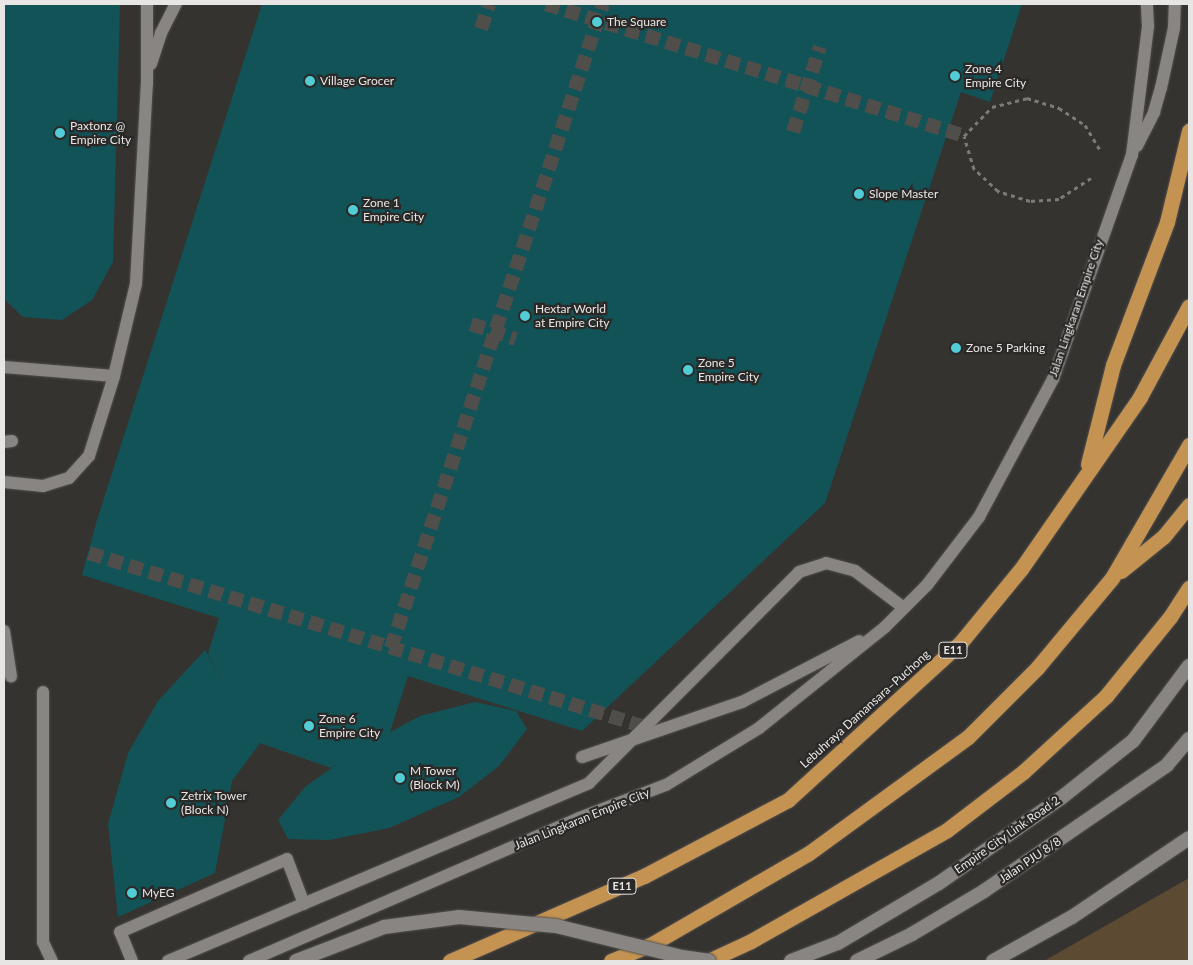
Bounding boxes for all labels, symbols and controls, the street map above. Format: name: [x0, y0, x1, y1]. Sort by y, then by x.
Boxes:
place label: The Square: [607, 15, 666, 29]
marker: The Square: [591, 16, 603, 28]
place label: Zone 4 Empire City: [965, 62, 1026, 90]
marker: Zone 4 Empire City: [949, 70, 961, 82]
place label: Village Grocer: [320, 74, 394, 88]
marker: Village Grocer: [304, 75, 316, 87]
place label: Paxtonz @ Empire City: [70, 119, 131, 147]
marker: Paxtonz @ Empire City: [54, 127, 66, 139]
place label: Slope Master: [869, 187, 938, 201]
marker: Slope Master: [853, 188, 865, 200]
place label: Zone 1 Empire City: [363, 196, 424, 224]
marker: Zone 1 Empire City: [347, 204, 359, 216]
street label: Jalan Lingkaran Empire City: [1046, 237, 1106, 379]
place label: Hextar World at Empire City: [535, 302, 609, 330]
marker: Hextar World at Empire City: [519, 310, 531, 322]
place label: Zone 5 Parking: [966, 341, 1045, 355]
marker: Zone 5 Parking: [950, 342, 962, 354]
place label: Zone 5 Empire City: [698, 356, 759, 384]
marker: Zone 5 Empire City: [682, 364, 694, 376]
road number: E11: [938, 642, 968, 658]
street label: Lebuhraya Damansara–Puchong: [797, 647, 933, 771]
place label: Zone 6 Empire City: [319, 712, 380, 740]
marker: Zone 6 Empire City: [303, 720, 315, 732]
place label: M Tower (Block M): [410, 764, 460, 792]
marker: M Tower (Block M): [394, 772, 406, 784]
street label: Jalan Lingkaran Empire City: [512, 785, 652, 853]
place label: Zetrix Tower (Block N): [181, 789, 247, 817]
street label: Empire City Link Road 2: [951, 793, 1063, 877]
marker: Zetrix Tower (Block N): [165, 797, 177, 809]
street label: Jalan PJU 8/8: [996, 834, 1064, 886]
road number: E11: [607, 878, 637, 894]
place label: MyEG: [142, 886, 175, 900]
marker: MyEG: [126, 887, 138, 899]

